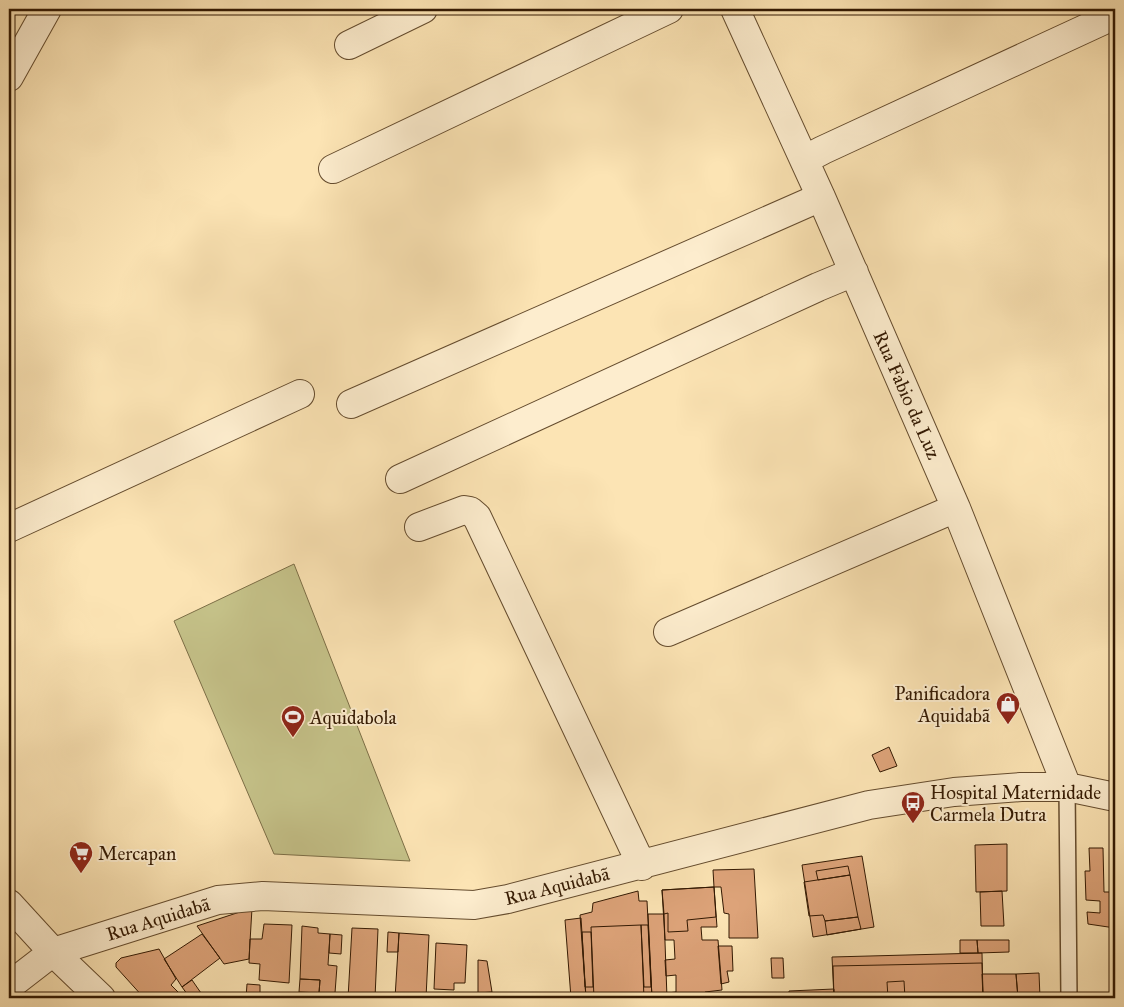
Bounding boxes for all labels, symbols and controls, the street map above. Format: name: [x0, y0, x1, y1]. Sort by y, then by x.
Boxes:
street label: Rua Fabio da Luz: [868, 327, 946, 463]
place label: Panificadora Aquidabã: [895, 682, 991, 728]
shop icon: Panificadora Aquidabã: [995, 691, 1021, 725]
sports icon: Aquidabola: [280, 704, 306, 738]
place label: Aquidabola: [309, 706, 398, 730]
place label: Hospital Maternidade Carmela Dutra: [930, 781, 1101, 826]
bus stop icon: Hospital Maternidade Carmela Dutra: [900, 790, 926, 824]
supermarket icon: Mercapan: [68, 840, 94, 874]
place label: Mercapan: [98, 842, 176, 865]
street label: Rua Aquidabã: [502, 862, 613, 911]
street label: Rua Aquidabã: [103, 892, 214, 947]

